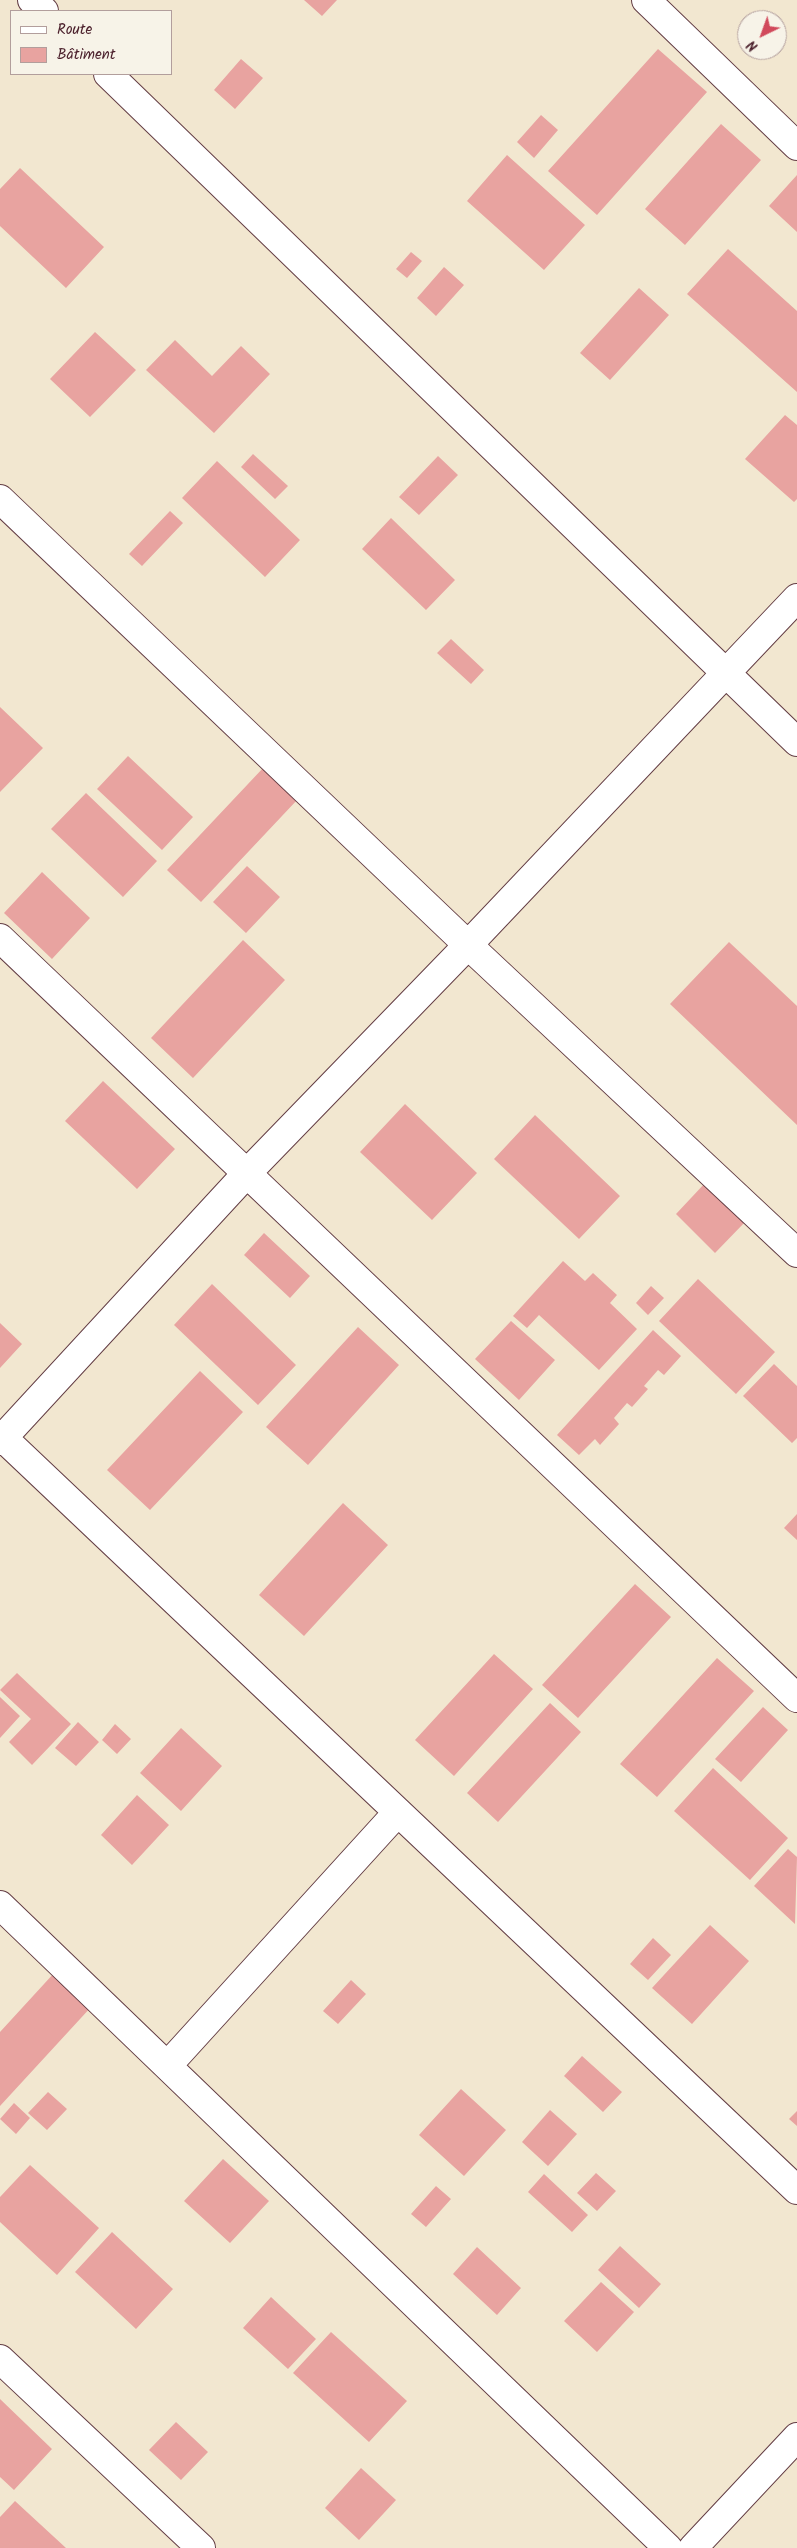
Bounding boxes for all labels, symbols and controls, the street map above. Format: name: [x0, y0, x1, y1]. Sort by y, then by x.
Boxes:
legend: [10, 10, 172, 75]
north arrow: [737, 10, 787, 60]
text: Route: [57, 18, 92, 42]
text: N: [742, 34, 763, 57]
text: Bâtiment: [57, 43, 116, 67]

